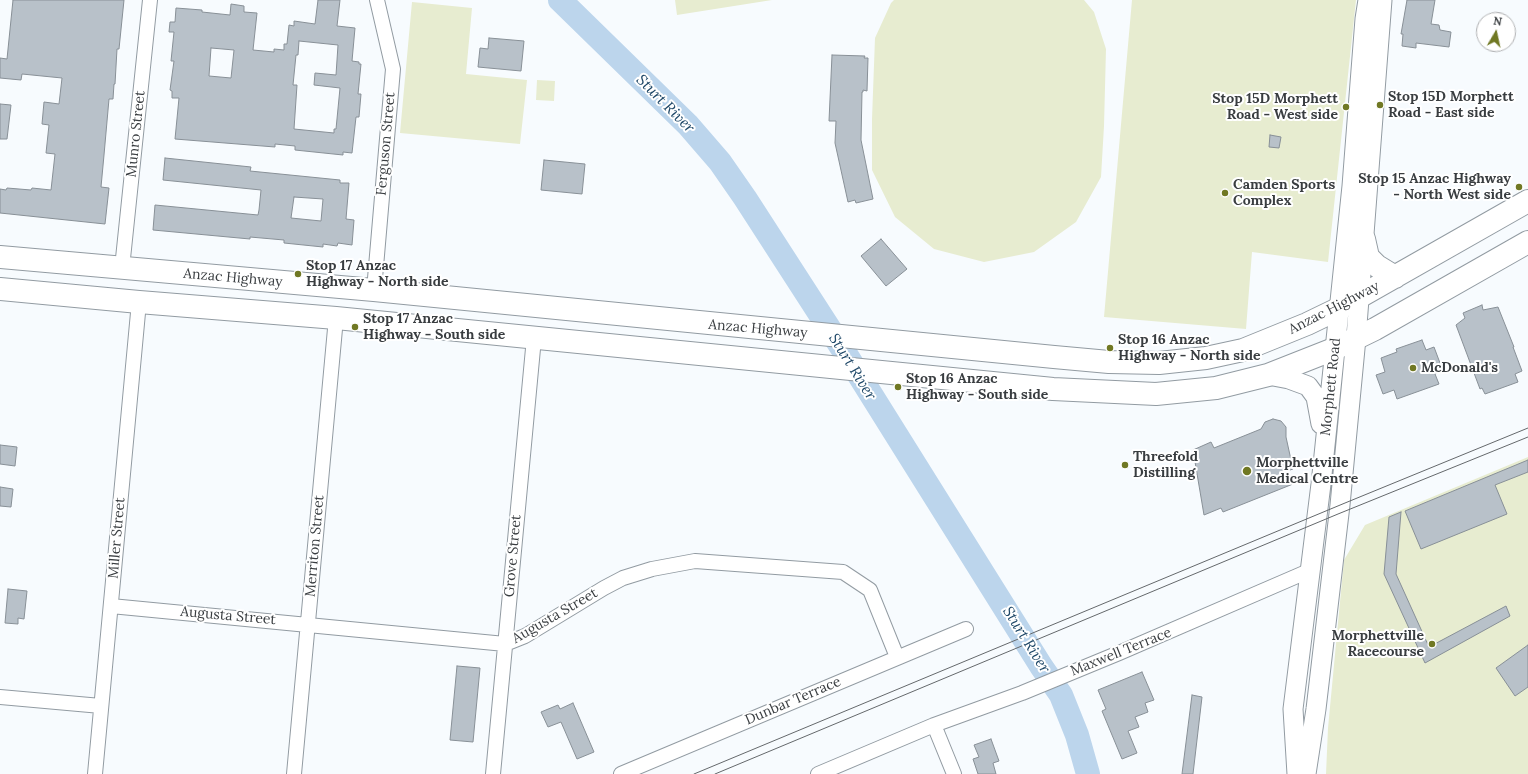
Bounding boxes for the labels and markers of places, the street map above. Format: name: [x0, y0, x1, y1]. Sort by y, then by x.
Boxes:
place label: Stop 15D Morphett Road - East side: [1388, 89, 1514, 122]
place label: Stop 15D Morphett Road - West side: [1212, 91, 1338, 124]
marker: Stop 15D Morphett Road - East side: [1375, 100, 1385, 110]
marker: Stop 15D Morphett Road - West side: [1341, 102, 1351, 112]
place label: Stop 15 Anzac Highway - North West side: [1358, 171, 1511, 204]
place label: Camden Sports Complex: [1233, 177, 1335, 210]
marker: Stop 15 Anzac Highway - North West side: [1514, 182, 1524, 192]
marker: Camden Sports Complex: [1220, 188, 1230, 198]
place label: Stop 17 Anzac Highway - North side: [306, 258, 449, 290]
marker: Stop 17 Anzac Highway - North side: [293, 269, 303, 279]
place label: Stop 17 Anzac Highway - South side: [363, 311, 505, 344]
marker: Stop 17 Anzac Highway - South side: [350, 322, 360, 332]
place label: Stop 16 Anzac Highway - North side: [1118, 332, 1261, 364]
marker: Stop 16 Anzac Highway - North side: [1105, 343, 1115, 353]
place label: McDonald's: [1421, 360, 1498, 376]
marker: McDonald's: [1408, 363, 1418, 373]
place label: Stop 16 Anzac Highway - South side: [906, 371, 1048, 404]
marker: Stop 16 Anzac Highway - South side: [893, 382, 903, 392]
place label: Threefold Distilling: [1133, 449, 1198, 482]
place label: Morphettville Medical Centre: [1256, 455, 1358, 488]
marker: Threefold Distilling: [1120, 460, 1130, 470]
marker: Morphettville Medical Centre: [1241, 465, 1253, 477]
place label: Morphettville Racecourse: [1332, 628, 1424, 660]
marker: Morphettville Racecourse: [1427, 639, 1437, 649]

